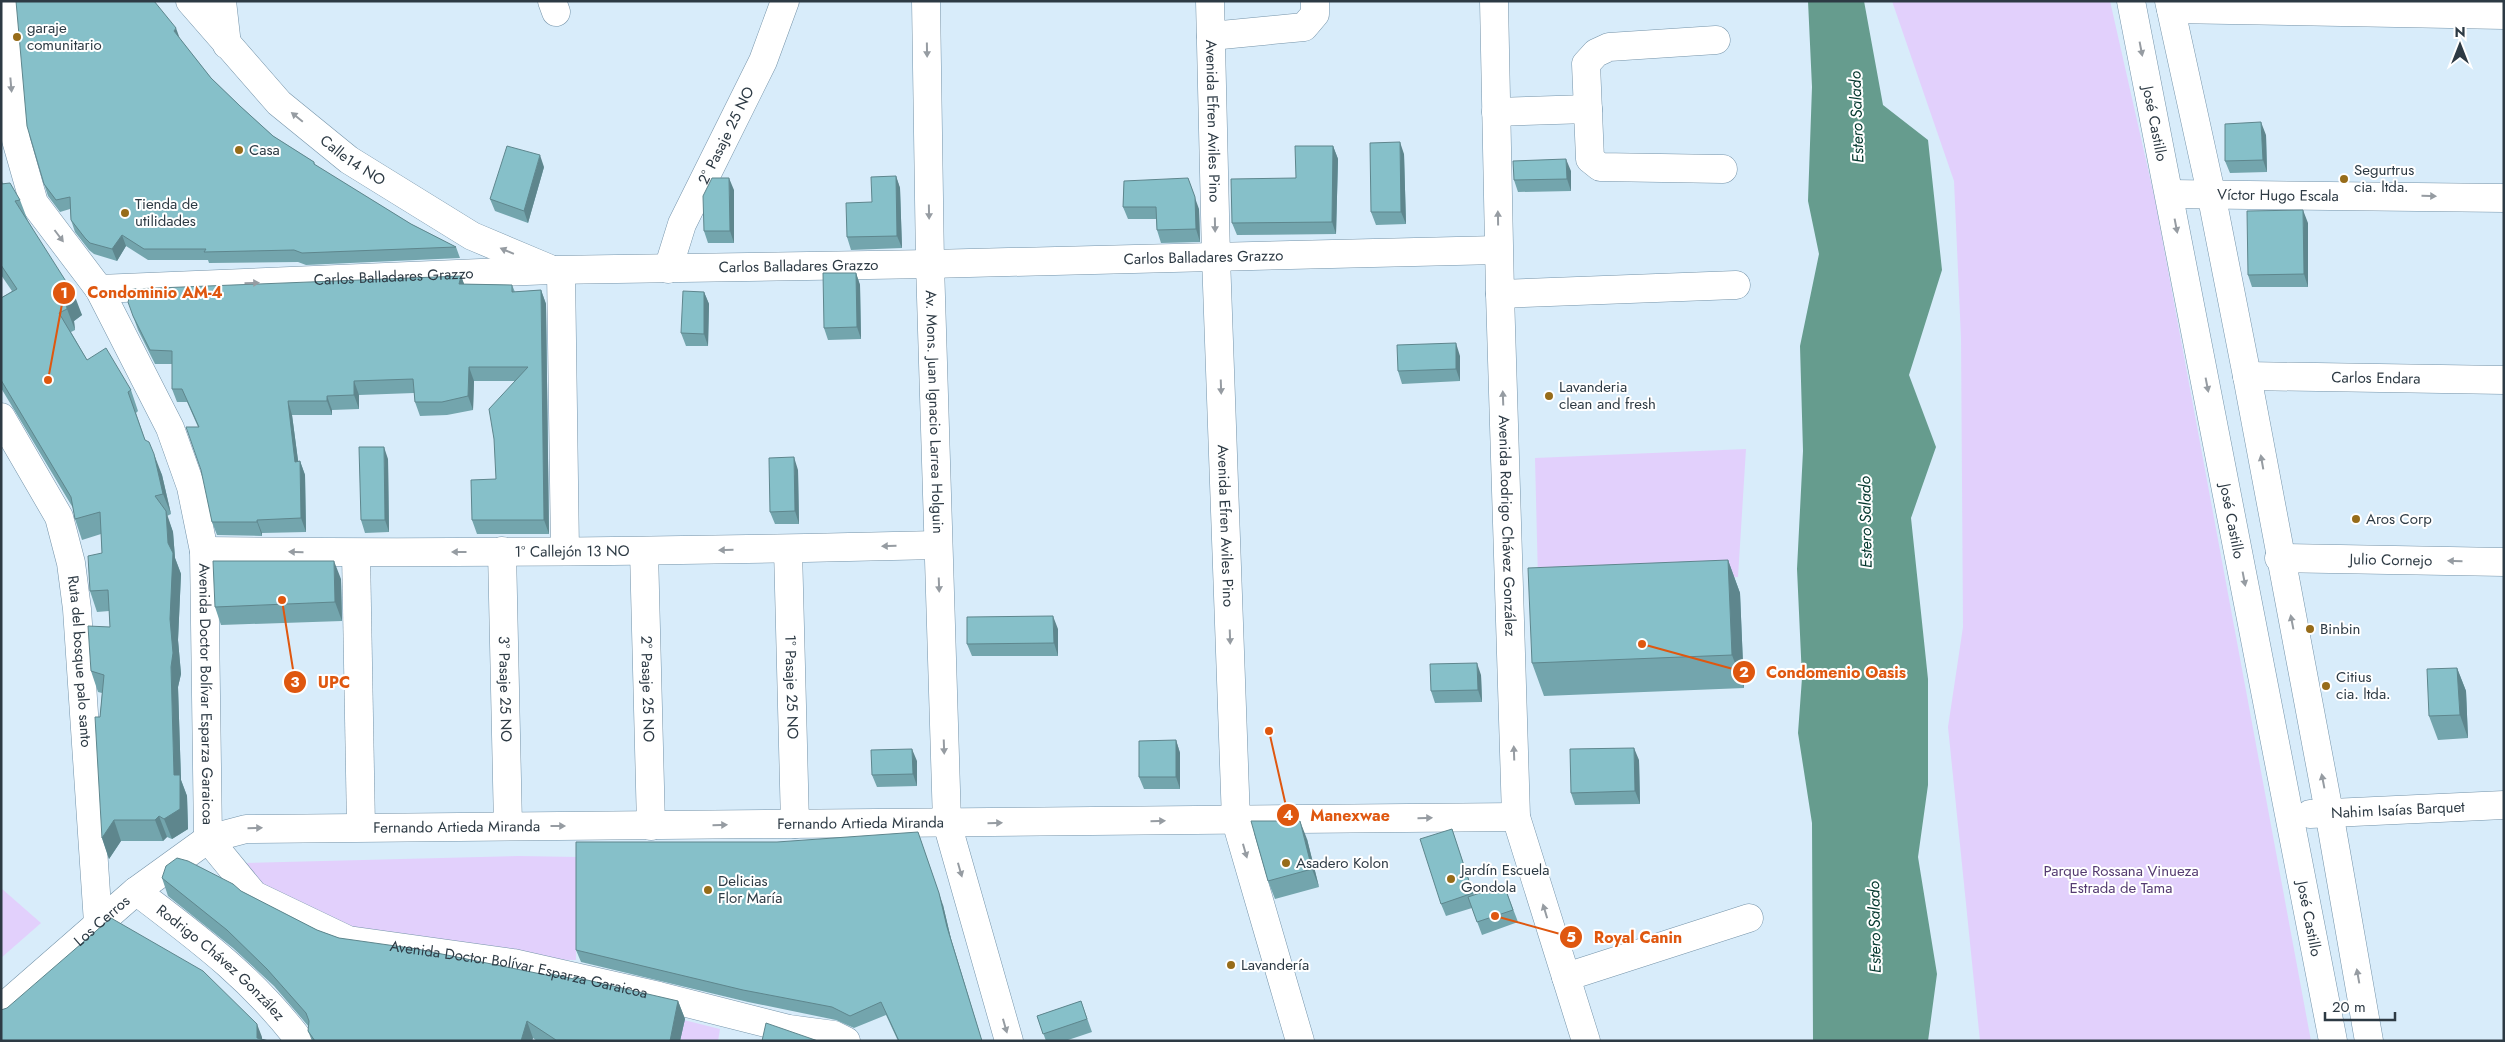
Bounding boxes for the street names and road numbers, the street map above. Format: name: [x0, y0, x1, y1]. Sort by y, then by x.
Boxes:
street label: Avenida Efren Aviles Pino: [1200, 39, 1226, 203]
street label: José Castillo: [2136, 82, 2173, 163]
street label: 2° Pasaje 25 NO: [692, 83, 760, 188]
street label: Calle14 NO: [315, 130, 390, 191]
street label: Víctor Hugo Escala: [2217, 184, 2339, 207]
street label: Carlos Balladares Grazzo: [1123, 244, 1284, 270]
street label: Carlos Balladares Grazzo: [718, 254, 879, 278]
street label: Carlos Balladares Grazzo: [313, 262, 474, 291]
street label: Av. Mons. Juan Ignacio Larrea Holguin: [920, 290, 949, 534]
street label: Carlos Endara: [2331, 366, 2421, 390]
street label: Avenida Rodrigo Chávez González: [1493, 415, 1521, 637]
street label: Avenida Efren Aviles Pino: [1212, 444, 1239, 607]
street label: José Castillo: [2214, 480, 2250, 561]
street label: 1° Callejón 13 NO: [514, 540, 630, 563]
street label: Julio Cornejo: [2347, 548, 2433, 572]
street label: Avenida Doctor Bolívar Esparza Garaicoa: [193, 563, 219, 825]
street label: Ruta del bosque palo santo: [62, 574, 97, 748]
street label: 1° Pasaje 25 NO: [779, 634, 804, 740]
street label: 2° Pasaje 25 NO: [635, 635, 660, 743]
street label: 3° Pasaje 25 NO: [493, 636, 517, 742]
street label: Nahim Isaías Barquet: [2331, 796, 2466, 824]
street label: Fernando Artieda Miranda: [777, 811, 944, 835]
street label: Fernando Artieda Miranda: [373, 815, 540, 839]
street label: José Castillo: [2291, 877, 2327, 958]
street label: Los Cerros: [69, 890, 135, 951]
street label: Rodrigo Chávez González: [152, 899, 290, 1026]
street label: Avenida Doctor Bolívar Esparza Garaicoa: [388, 935, 650, 1004]

